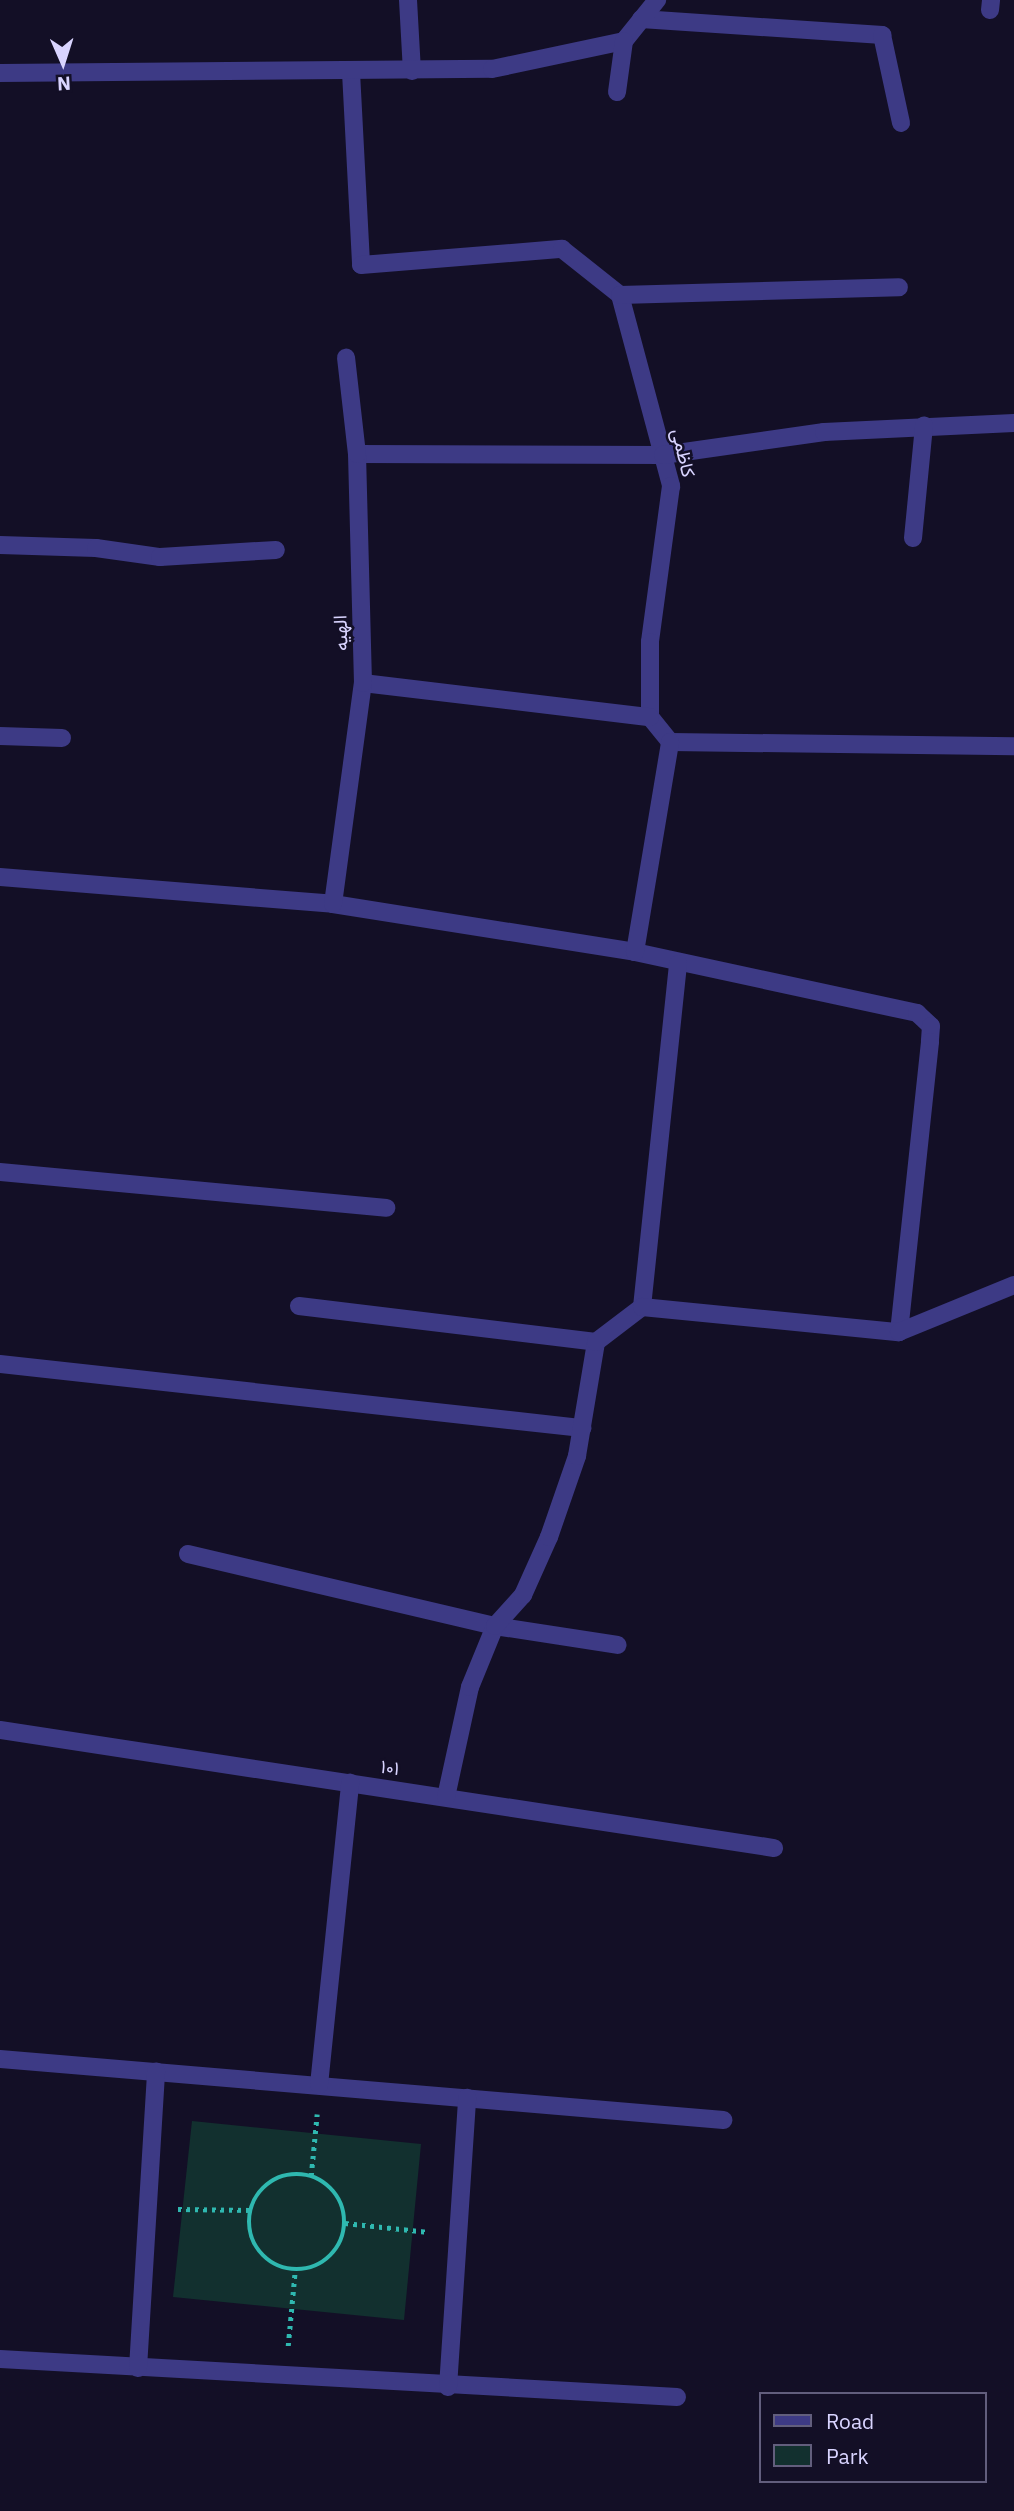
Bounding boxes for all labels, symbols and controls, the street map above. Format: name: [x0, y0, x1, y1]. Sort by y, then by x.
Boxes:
north arrow: [28, 28, 98, 98]
text: N: [57, 72, 72, 96]
street label: کاظمی: [666, 426, 700, 480]
street label: الهیه: [329, 615, 353, 651]
street label: ۱۰۱: [379, 1755, 401, 1781]
legend: [758, 2392, 986, 2483]
text: Road: [826, 2407, 874, 2435]
text: Park: [826, 2442, 869, 2470]

